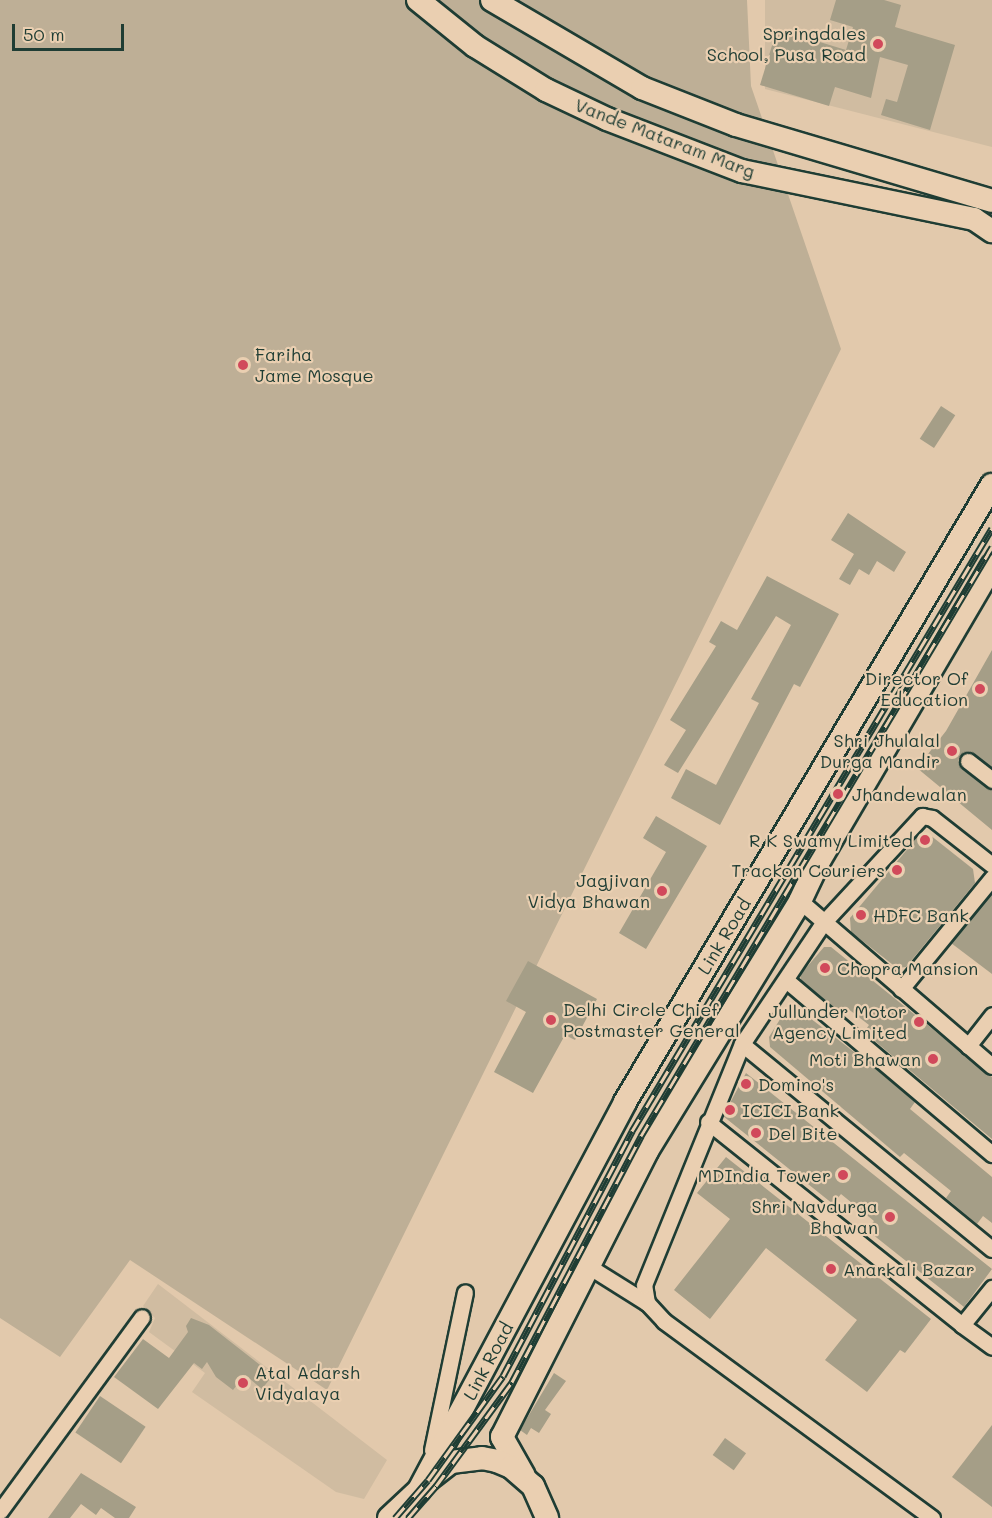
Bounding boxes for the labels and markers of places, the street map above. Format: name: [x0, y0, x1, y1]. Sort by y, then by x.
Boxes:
place label: Springdales School, Pusa Road: [707, 23, 866, 66]
marker: Springdales School, Pusa Road: [871, 37, 885, 51]
place label: Fariha Jame Mosque: [255, 344, 374, 386]
marker: Fariha Jame Mosque: [236, 358, 250, 372]
place label: Director Of Education: [865, 668, 968, 710]
marker: Director Of Education: [973, 682, 987, 696]
place label: Shri Jhulalal Durga Mandir: [820, 730, 940, 772]
marker: Shri Jhulalal Durga Mandir: [945, 744, 959, 758]
place label: Jhandewalan: [852, 783, 967, 805]
marker: Jhandewalan: [829, 785, 847, 803]
place label: R K Swamy Limited: [749, 829, 913, 851]
marker: R K Swamy Limited: [918, 833, 932, 847]
place label: Trackon Couriers: [731, 859, 885, 881]
marker: Trackon Couriers: [890, 863, 904, 877]
place label: Jagjivan Vidya Bhawan: [527, 870, 650, 912]
marker: Jagjivan Vidya Bhawan: [655, 884, 669, 898]
place label: HDFC Bank: [873, 904, 969, 926]
marker: HDFC Bank: [854, 908, 868, 922]
place label: Chopra Mansion: [837, 957, 978, 979]
marker: Chopra Mansion: [818, 961, 832, 975]
place label: Delhi Circle Chief Postmaster General: [563, 999, 740, 1042]
place label: Jullunder Motor Agency Limited: [768, 1001, 907, 1044]
marker: Delhi Circle Chief Postmaster General: [544, 1013, 558, 1027]
marker: Jullunder Motor Agency Limited: [912, 1015, 926, 1029]
place label: Moti Bhawan: [809, 1048, 921, 1070]
marker: Moti Bhawan: [926, 1052, 940, 1066]
place label: Domino's: [758, 1073, 834, 1095]
marker: Domino's: [739, 1077, 753, 1091]
place label: ICICI Bank: [742, 1099, 839, 1121]
marker: ICICI Bank: [723, 1103, 737, 1117]
place label: Del Bite: [768, 1122, 838, 1144]
marker: Del Bite: [749, 1126, 763, 1140]
place label: MDIndia Tower: [698, 1164, 831, 1186]
marker: MDIndia Tower: [836, 1168, 850, 1182]
place label: Shri Navdurga Bhawan: [751, 1196, 878, 1238]
marker: Shri Navdurga Bhawan: [883, 1210, 897, 1224]
place label: Anarkali Bazar: [843, 1258, 975, 1280]
marker: Anarkali Bazar: [824, 1262, 838, 1276]
place label: Atal Adarsh Vidyalaya: [255, 1362, 360, 1404]
marker: Atal Adarsh Vidyalaya: [236, 1376, 250, 1390]

